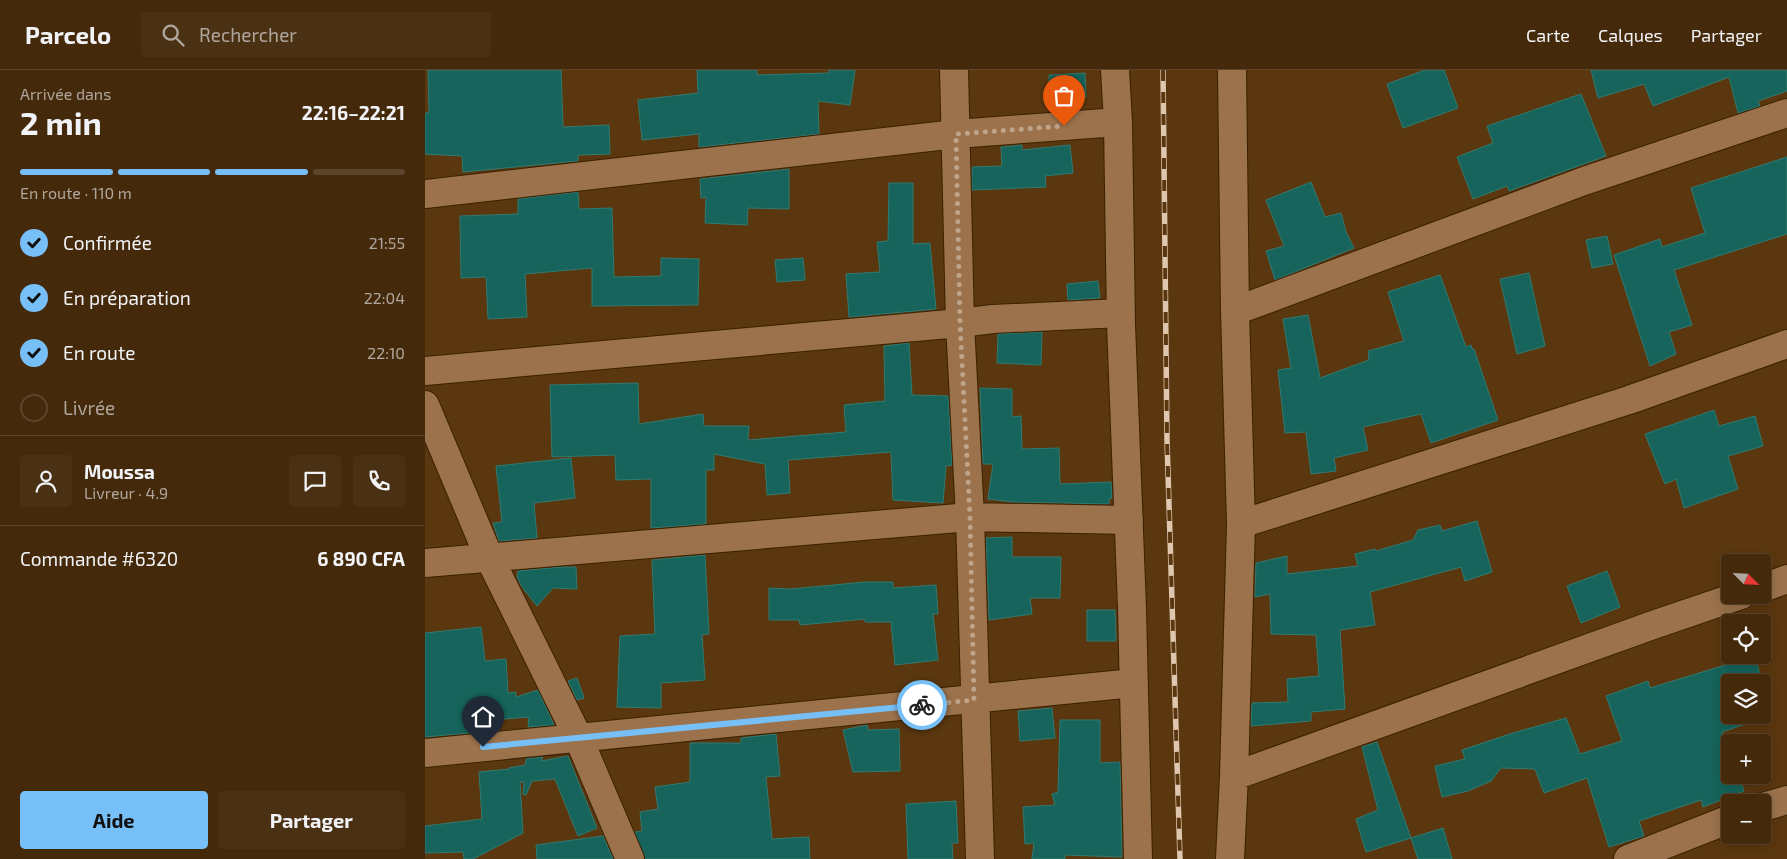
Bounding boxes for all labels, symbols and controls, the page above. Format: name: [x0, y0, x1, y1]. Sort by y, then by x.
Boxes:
search box: [141, 12, 491, 57]
text: Parcelo: [25, 20, 111, 49]
icon: search: [159, 21, 187, 49]
text: Rechercher: [199, 23, 297, 46]
text: Carte: [1526, 24, 1570, 46]
text: Calques: [1598, 24, 1663, 46]
text: Partager: [1691, 24, 1762, 46]
pin: [1043, 75, 1085, 126]
icon: bag: [1050, 82, 1078, 110]
text: Arrivée dans: [20, 84, 111, 103]
text: 22:16–22:21: [302, 101, 405, 124]
text: 2 min: [20, 103, 102, 141]
text: En route · 110 m: [20, 183, 132, 202]
icon: check: [20, 229, 48, 257]
text: Confirmée: [63, 231, 152, 254]
text: 21:55: [369, 233, 405, 252]
icon: check: [20, 284, 48, 312]
text: En préparation: [63, 286, 191, 309]
text: 22:04: [364, 288, 405, 307]
icon: check: [20, 339, 48, 367]
text: En route: [63, 341, 135, 364]
text: 22:10: [367, 343, 405, 362]
text: Livrée: [63, 396, 115, 419]
button: person: [20, 455, 72, 507]
button: chat: [289, 455, 341, 507]
button: phone: [353, 455, 405, 507]
text: Moussa: [84, 460, 155, 483]
text: Livreur · 4.9: [84, 483, 168, 502]
text: Commande #6320: [20, 547, 178, 570]
text: 6 890 CFA: [317, 547, 405, 570]
north arrow: [1721, 554, 1771, 604]
map controls: [1721, 554, 1771, 844]
button: locate: [1721, 614, 1771, 664]
button: layers: [1721, 674, 1771, 724]
courier: [897, 680, 947, 730]
icon: bike: [908, 691, 936, 719]
pin: [462, 696, 504, 747]
icon: home: [469, 703, 497, 731]
button: +: [1721, 734, 1771, 784]
button: Aide: [20, 791, 208, 849]
button: Partager: [218, 791, 405, 849]
button: −: [1721, 794, 1771, 844]

